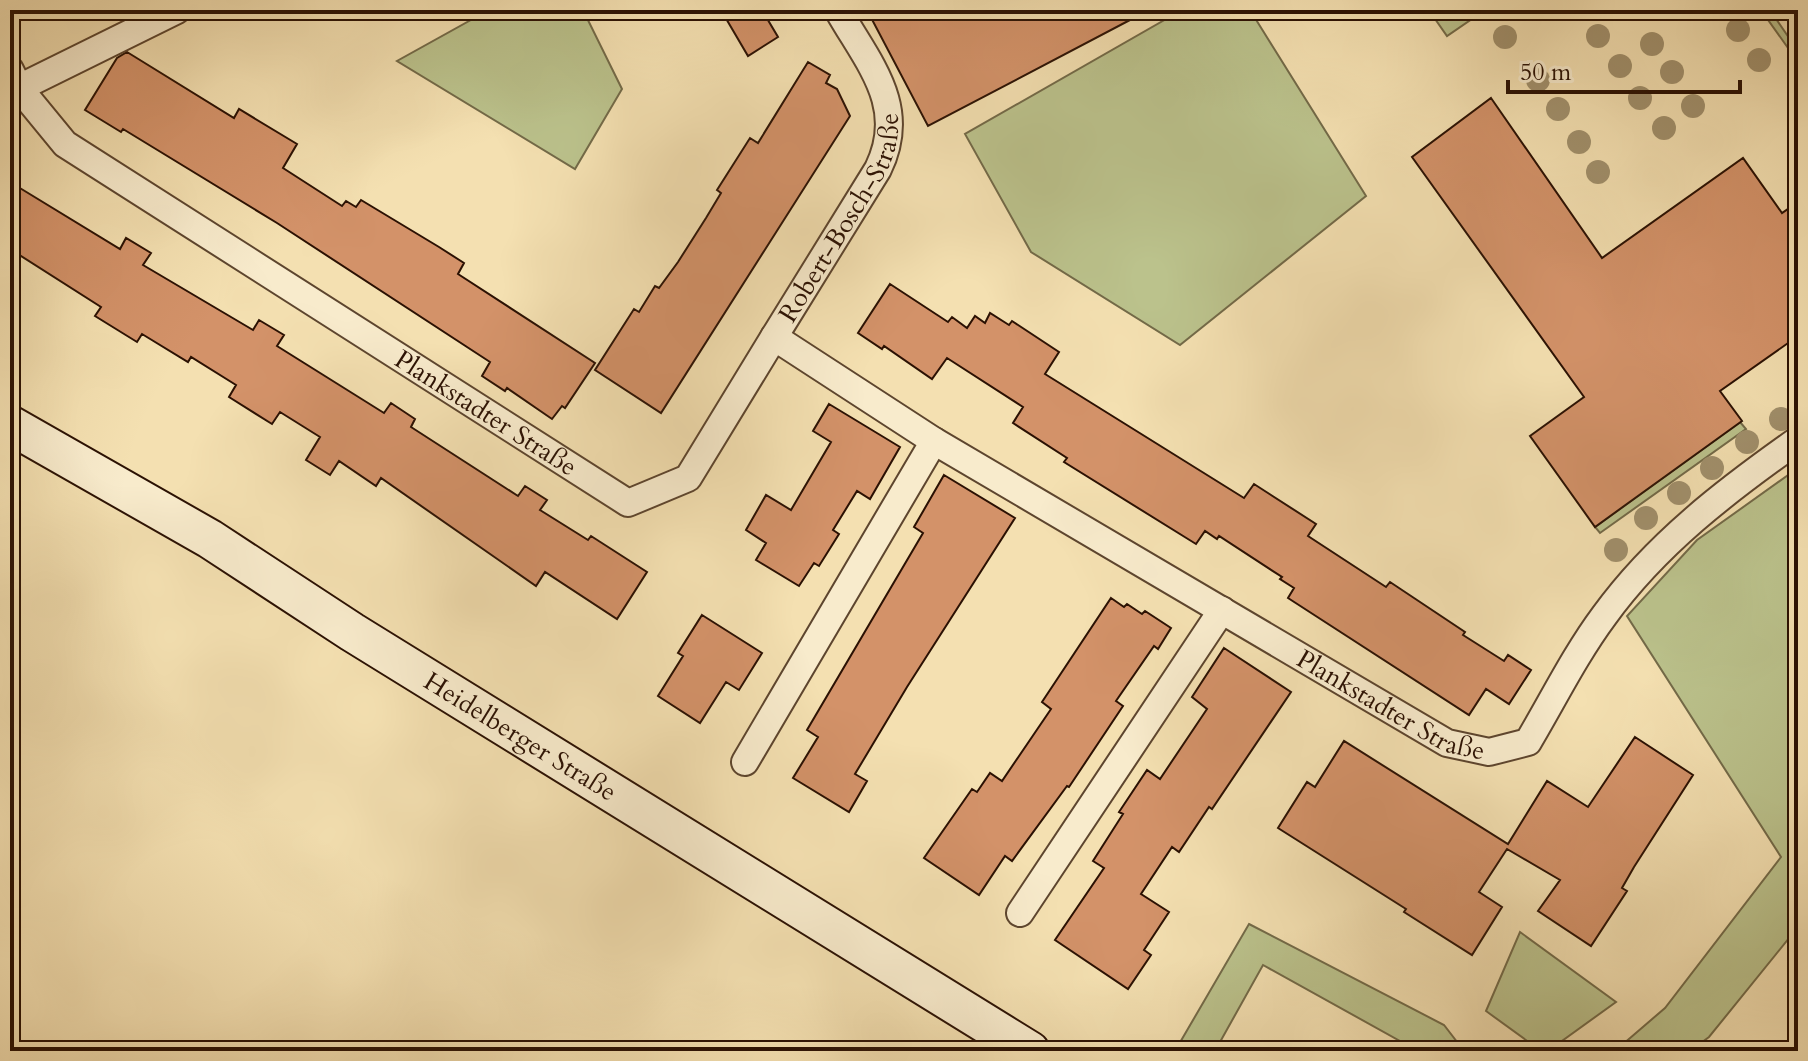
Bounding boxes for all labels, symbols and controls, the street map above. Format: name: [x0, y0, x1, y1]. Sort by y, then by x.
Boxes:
scale bar: [1508, 44, 1740, 94]
text: 50 m: [1520, 56, 1572, 89]
street label: Robert-Bosch-Straße: [770, 112, 907, 329]
street label: Plankstadter Straße: [388, 341, 584, 484]
street label: Plankstadter Straße: [1290, 641, 1488, 768]
street label: Heidelberger Straße: [417, 663, 623, 809]

